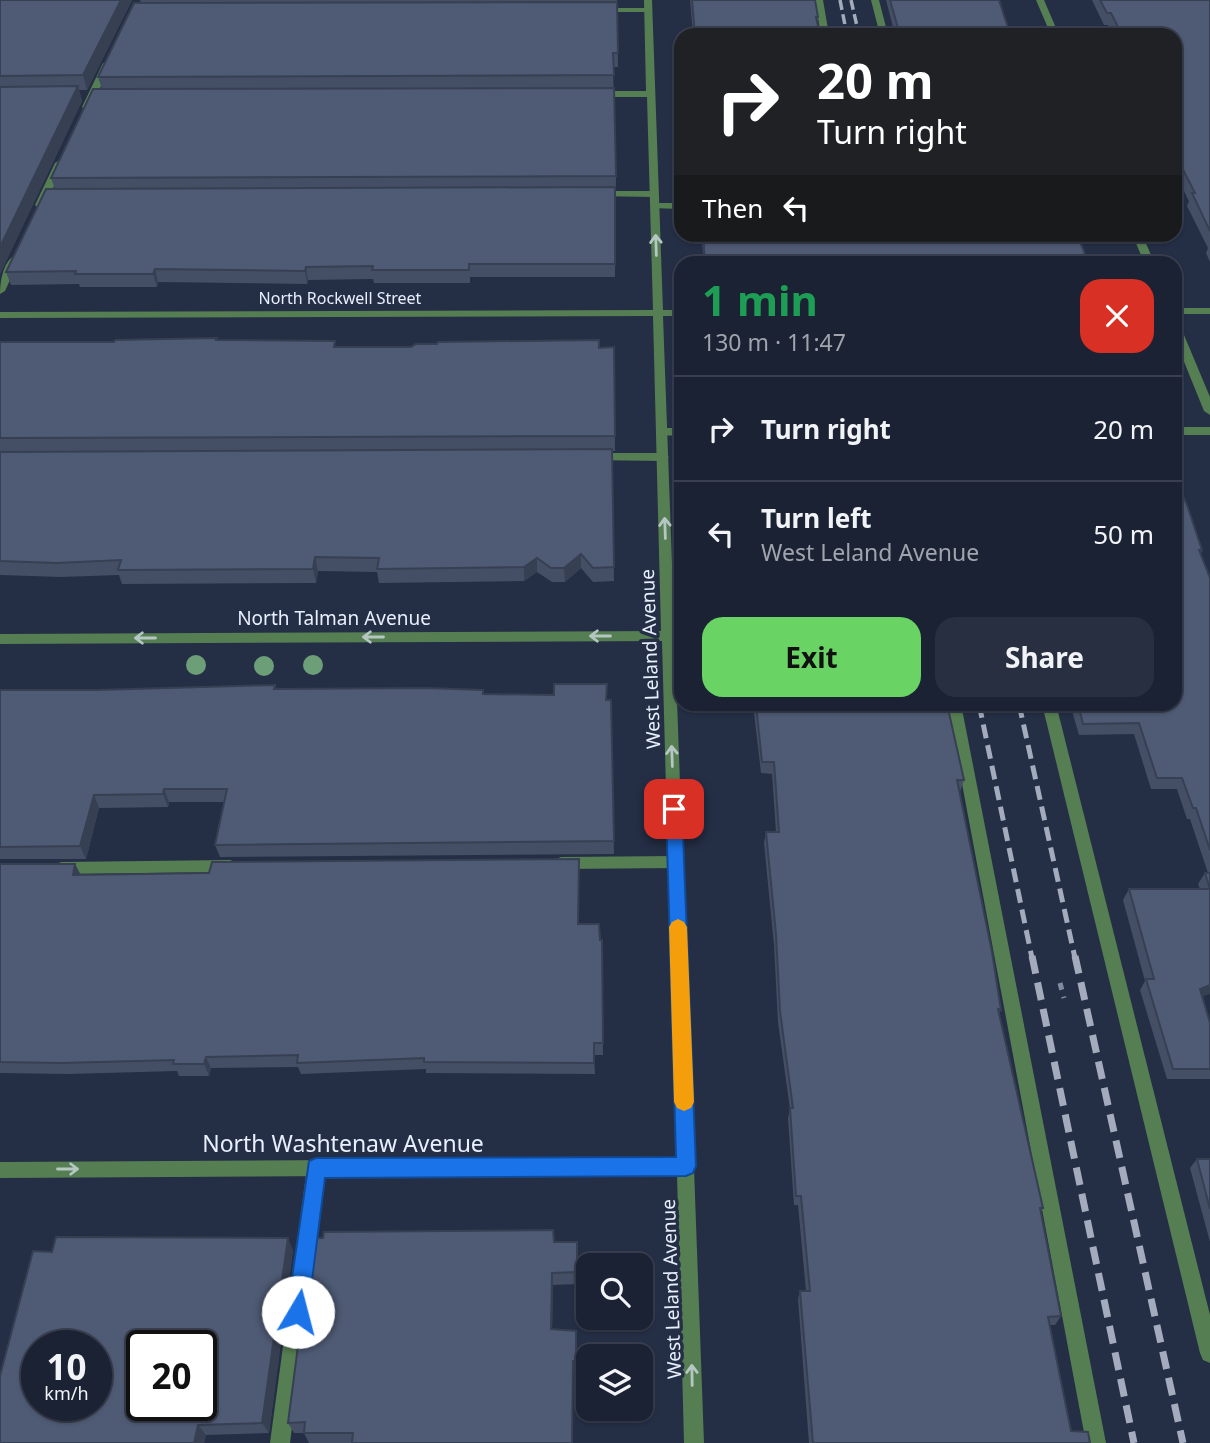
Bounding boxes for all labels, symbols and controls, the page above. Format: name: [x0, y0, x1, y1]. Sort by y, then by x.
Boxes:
text: 20 m: [817, 47, 934, 113]
icon: right: [702, 56, 793, 147]
text: Turn right: [817, 110, 967, 153]
icon: left: [777, 189, 815, 227]
text: Then: [702, 190, 763, 226]
one-way arrow: [649, 233, 662, 256]
text: 1 min: [702, 271, 818, 328]
button: close: [1080, 279, 1154, 353]
street label: North Rockwell Street: [259, 287, 422, 309]
text: 130 m · 11:47: [702, 326, 846, 358]
icon: right: [702, 410, 740, 448]
text: Turn right: [761, 411, 891, 447]
text: 20 m: [1093, 411, 1154, 447]
text: Turn left: [761, 500, 872, 536]
icon: left: [702, 515, 740, 553]
text: 50 m: [1093, 516, 1154, 552]
one-way arrow: [658, 517, 672, 540]
text: West Leland Avenue: [761, 536, 979, 568]
street label: West Leland Avenue: [634, 568, 666, 750]
street label: North Talman Avenue: [237, 605, 431, 631]
button: Exit: [702, 617, 921, 697]
button: Share: [935, 617, 1154, 697]
one-way arrow: [589, 629, 612, 643]
one-way arrow: [361, 630, 384, 644]
one-way arrow: [134, 631, 157, 645]
one-way arrow: [666, 744, 679, 767]
pin: [644, 779, 704, 839]
icon: arrive: [655, 790, 693, 828]
street label: North Washtenaw Avenue: [202, 1127, 484, 1159]
one-way arrow: [56, 1162, 79, 1176]
street label: West Leland Avenue: [655, 1198, 687, 1380]
map controls: [576, 1253, 653, 1421]
button: search: [576, 1253, 653, 1330]
position arrow: [261, 1275, 335, 1349]
speed limit sign: 20: [126, 1330, 217, 1421]
text: 10: [46, 1343, 87, 1390]
button: layers: [576, 1344, 653, 1421]
one-way arrow: [685, 1364, 699, 1387]
text: km/h: [44, 1381, 89, 1405]

